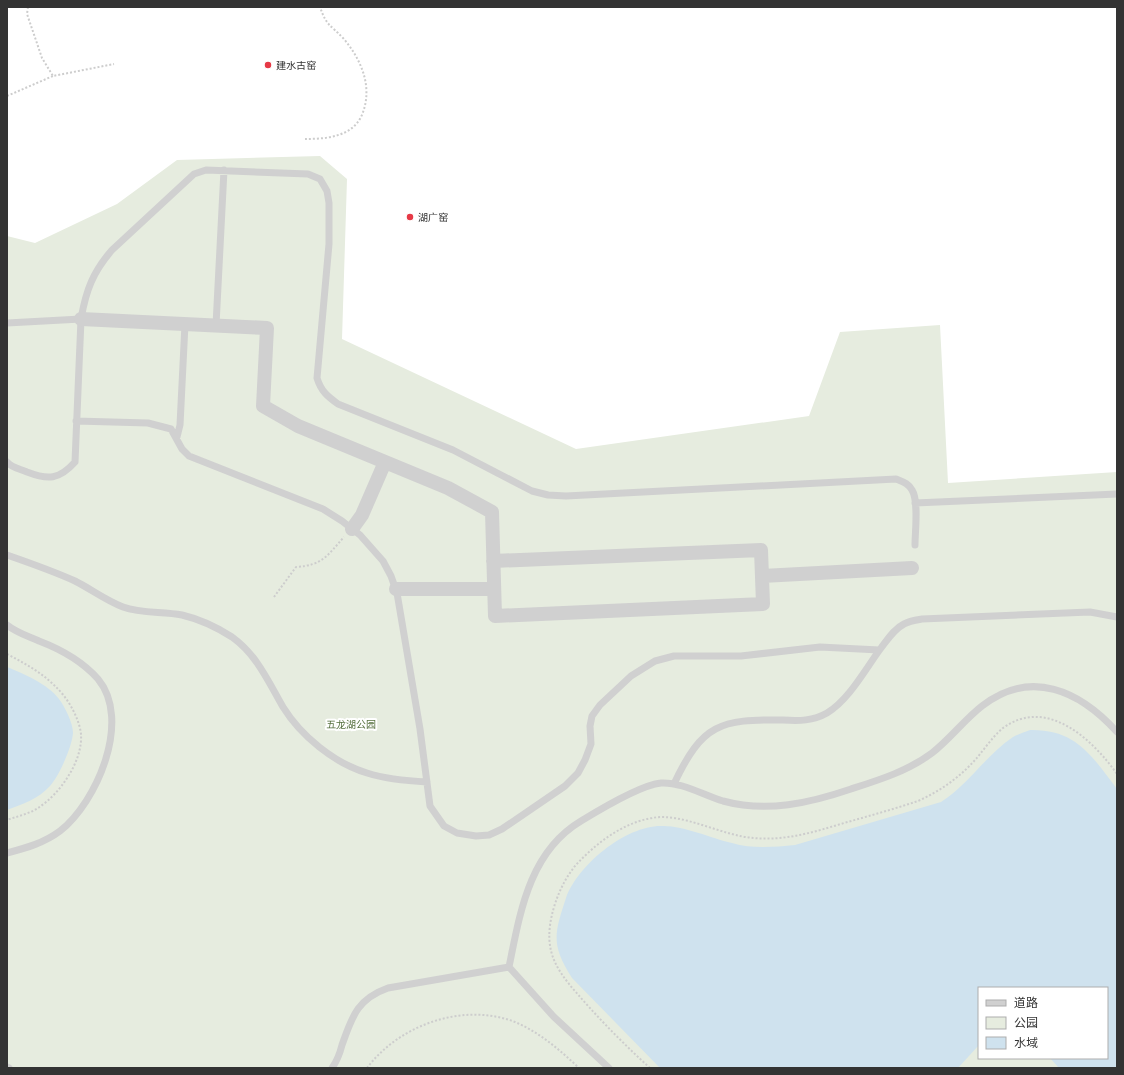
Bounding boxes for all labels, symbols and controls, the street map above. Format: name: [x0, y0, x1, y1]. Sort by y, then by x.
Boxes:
marker: 建水古窑: [263, 60, 273, 70]
place label: 建水古窑: [276, 60, 316, 71]
marker: 湖广窑: [405, 212, 415, 222]
place label: 湖广窑: [418, 212, 448, 223]
park label: 五龙湖公园: [326, 719, 376, 730]
legend: [978, 987, 1108, 1059]
text: 道路: [1014, 996, 1038, 1010]
text: 公园: [1014, 1016, 1038, 1030]
text: 水域: [1014, 1036, 1038, 1050]

